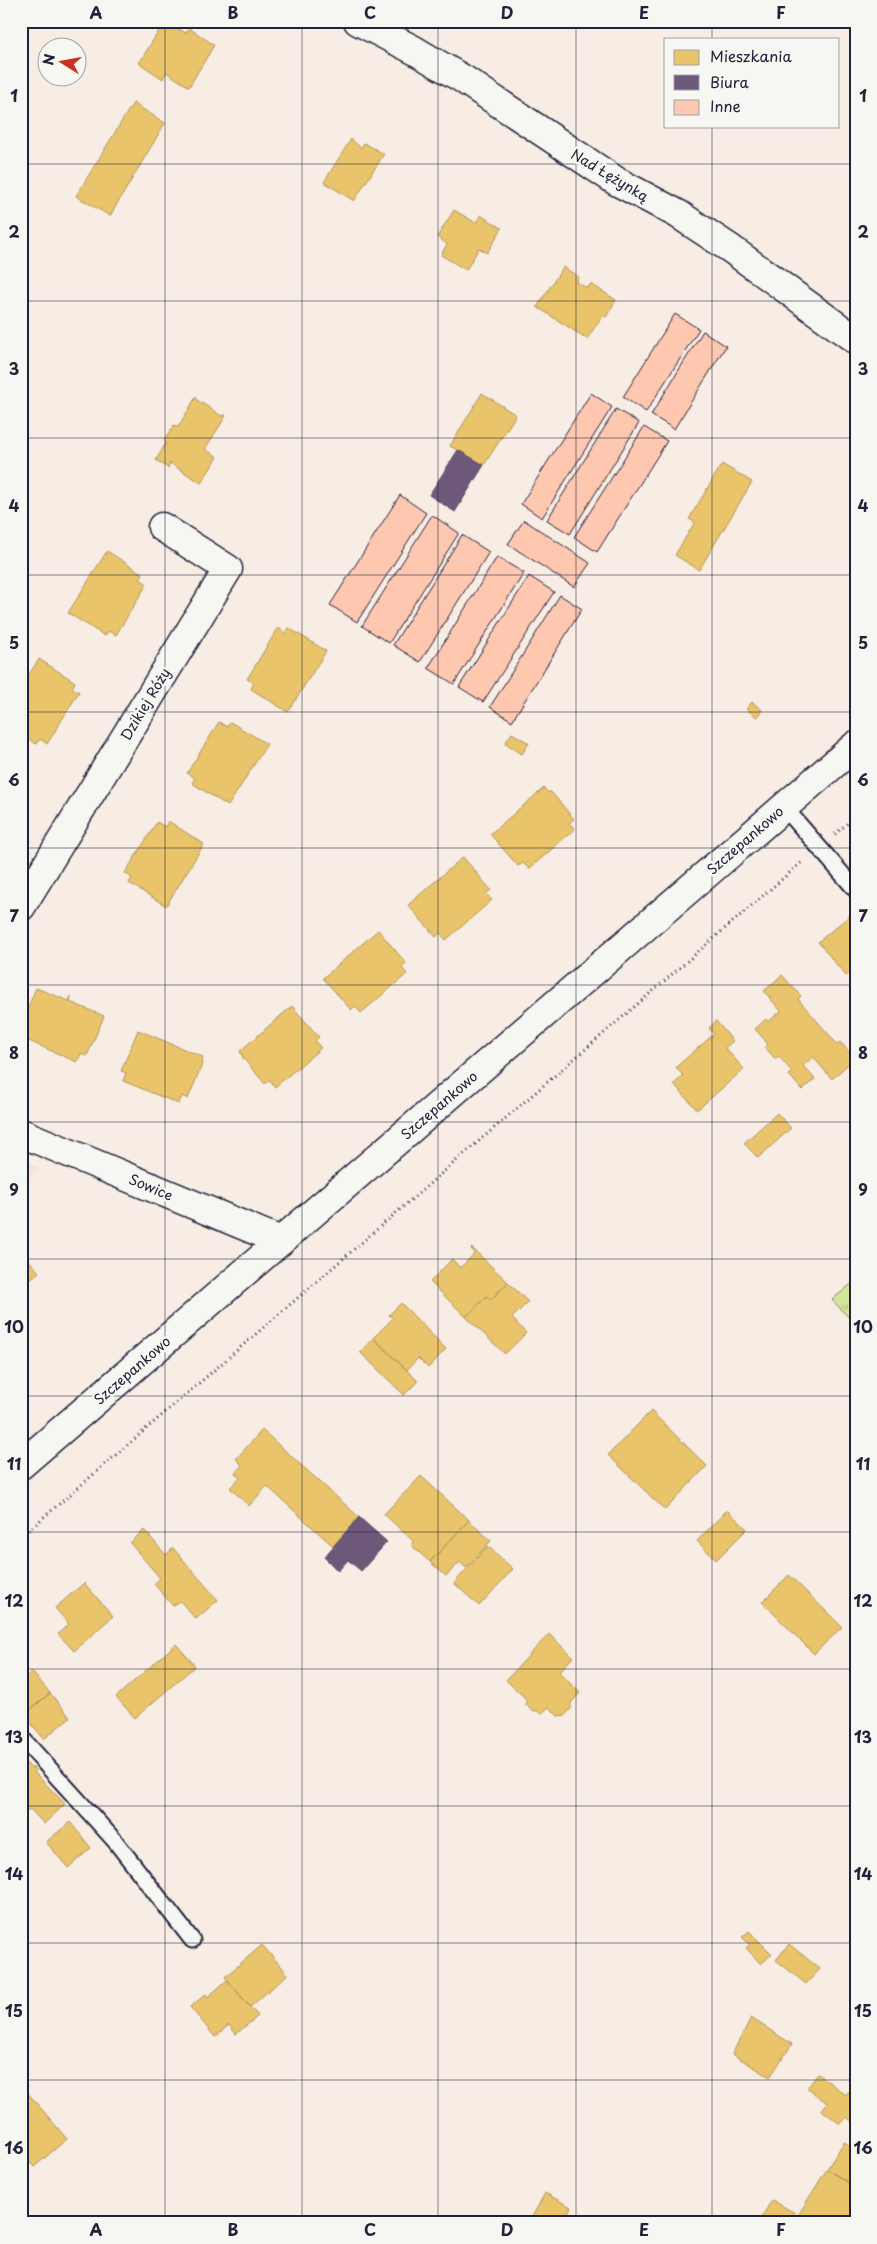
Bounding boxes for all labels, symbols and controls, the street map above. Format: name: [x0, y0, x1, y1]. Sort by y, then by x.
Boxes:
text: A: [90, 0, 103, 24]
text: B: [228, 0, 239, 24]
text: C: [364, 0, 376, 24]
text: D: [501, 0, 513, 24]
text: E: [639, 0, 649, 24]
text: F: [776, 0, 786, 24]
north arrow: [38, 38, 88, 88]
legend: [664, 38, 840, 128]
text: Mieszkania: [710, 44, 792, 67]
text: N: [37, 52, 60, 67]
text: Biura: [710, 70, 749, 93]
text: 1: [10, 83, 18, 107]
text: 1: [859, 83, 867, 107]
text: Inne: [710, 94, 741, 117]
street label: Nad Łężynką: [567, 144, 653, 207]
text: 2: [8, 219, 20, 243]
text: 2: [857, 219, 869, 243]
text: 3: [9, 356, 19, 380]
text: 3: [858, 356, 868, 380]
text: 4: [9, 493, 20, 517]
text: 4: [858, 493, 869, 517]
text: 5: [9, 630, 19, 654]
text: 5: [858, 630, 868, 654]
street label: Dzikiej Róży: [115, 664, 175, 744]
text: 6: [8, 767, 20, 791]
text: 6: [857, 767, 869, 791]
street label: Szczepankowo: [702, 801, 788, 879]
text: 7: [9, 903, 19, 927]
text: 7: [858, 903, 868, 927]
text: 8: [9, 1040, 19, 1064]
text: 8: [858, 1040, 868, 1064]
street label: Szczepankowo: [396, 1066, 482, 1144]
street label: Sowice: [126, 1168, 176, 1206]
text: 9: [9, 1177, 19, 1201]
text: 9: [858, 1177, 868, 1201]
text: 10: [4, 1314, 24, 1338]
text: 10: [853, 1314, 873, 1338]
street label: Szczepankowo: [89, 1331, 175, 1409]
text: 11: [7, 1451, 21, 1475]
text: 11: [856, 1451, 870, 1475]
text: 12: [5, 1588, 23, 1612]
text: 12: [854, 1588, 872, 1612]
text: 13: [5, 1724, 23, 1748]
text: 13: [854, 1724, 872, 1748]
text: 14: [5, 1861, 23, 1885]
text: 14: [854, 1861, 872, 1885]
text: 15: [5, 1998, 23, 2022]
text: 15: [854, 1998, 872, 2022]
text: 16: [5, 2135, 23, 2159]
text: 16: [854, 2135, 872, 2159]
text: A: [90, 2217, 103, 2241]
text: B: [228, 2217, 239, 2241]
text: C: [364, 2217, 376, 2241]
text: D: [501, 2217, 513, 2241]
text: E: [639, 2217, 649, 2241]
text: F: [776, 2217, 786, 2241]

